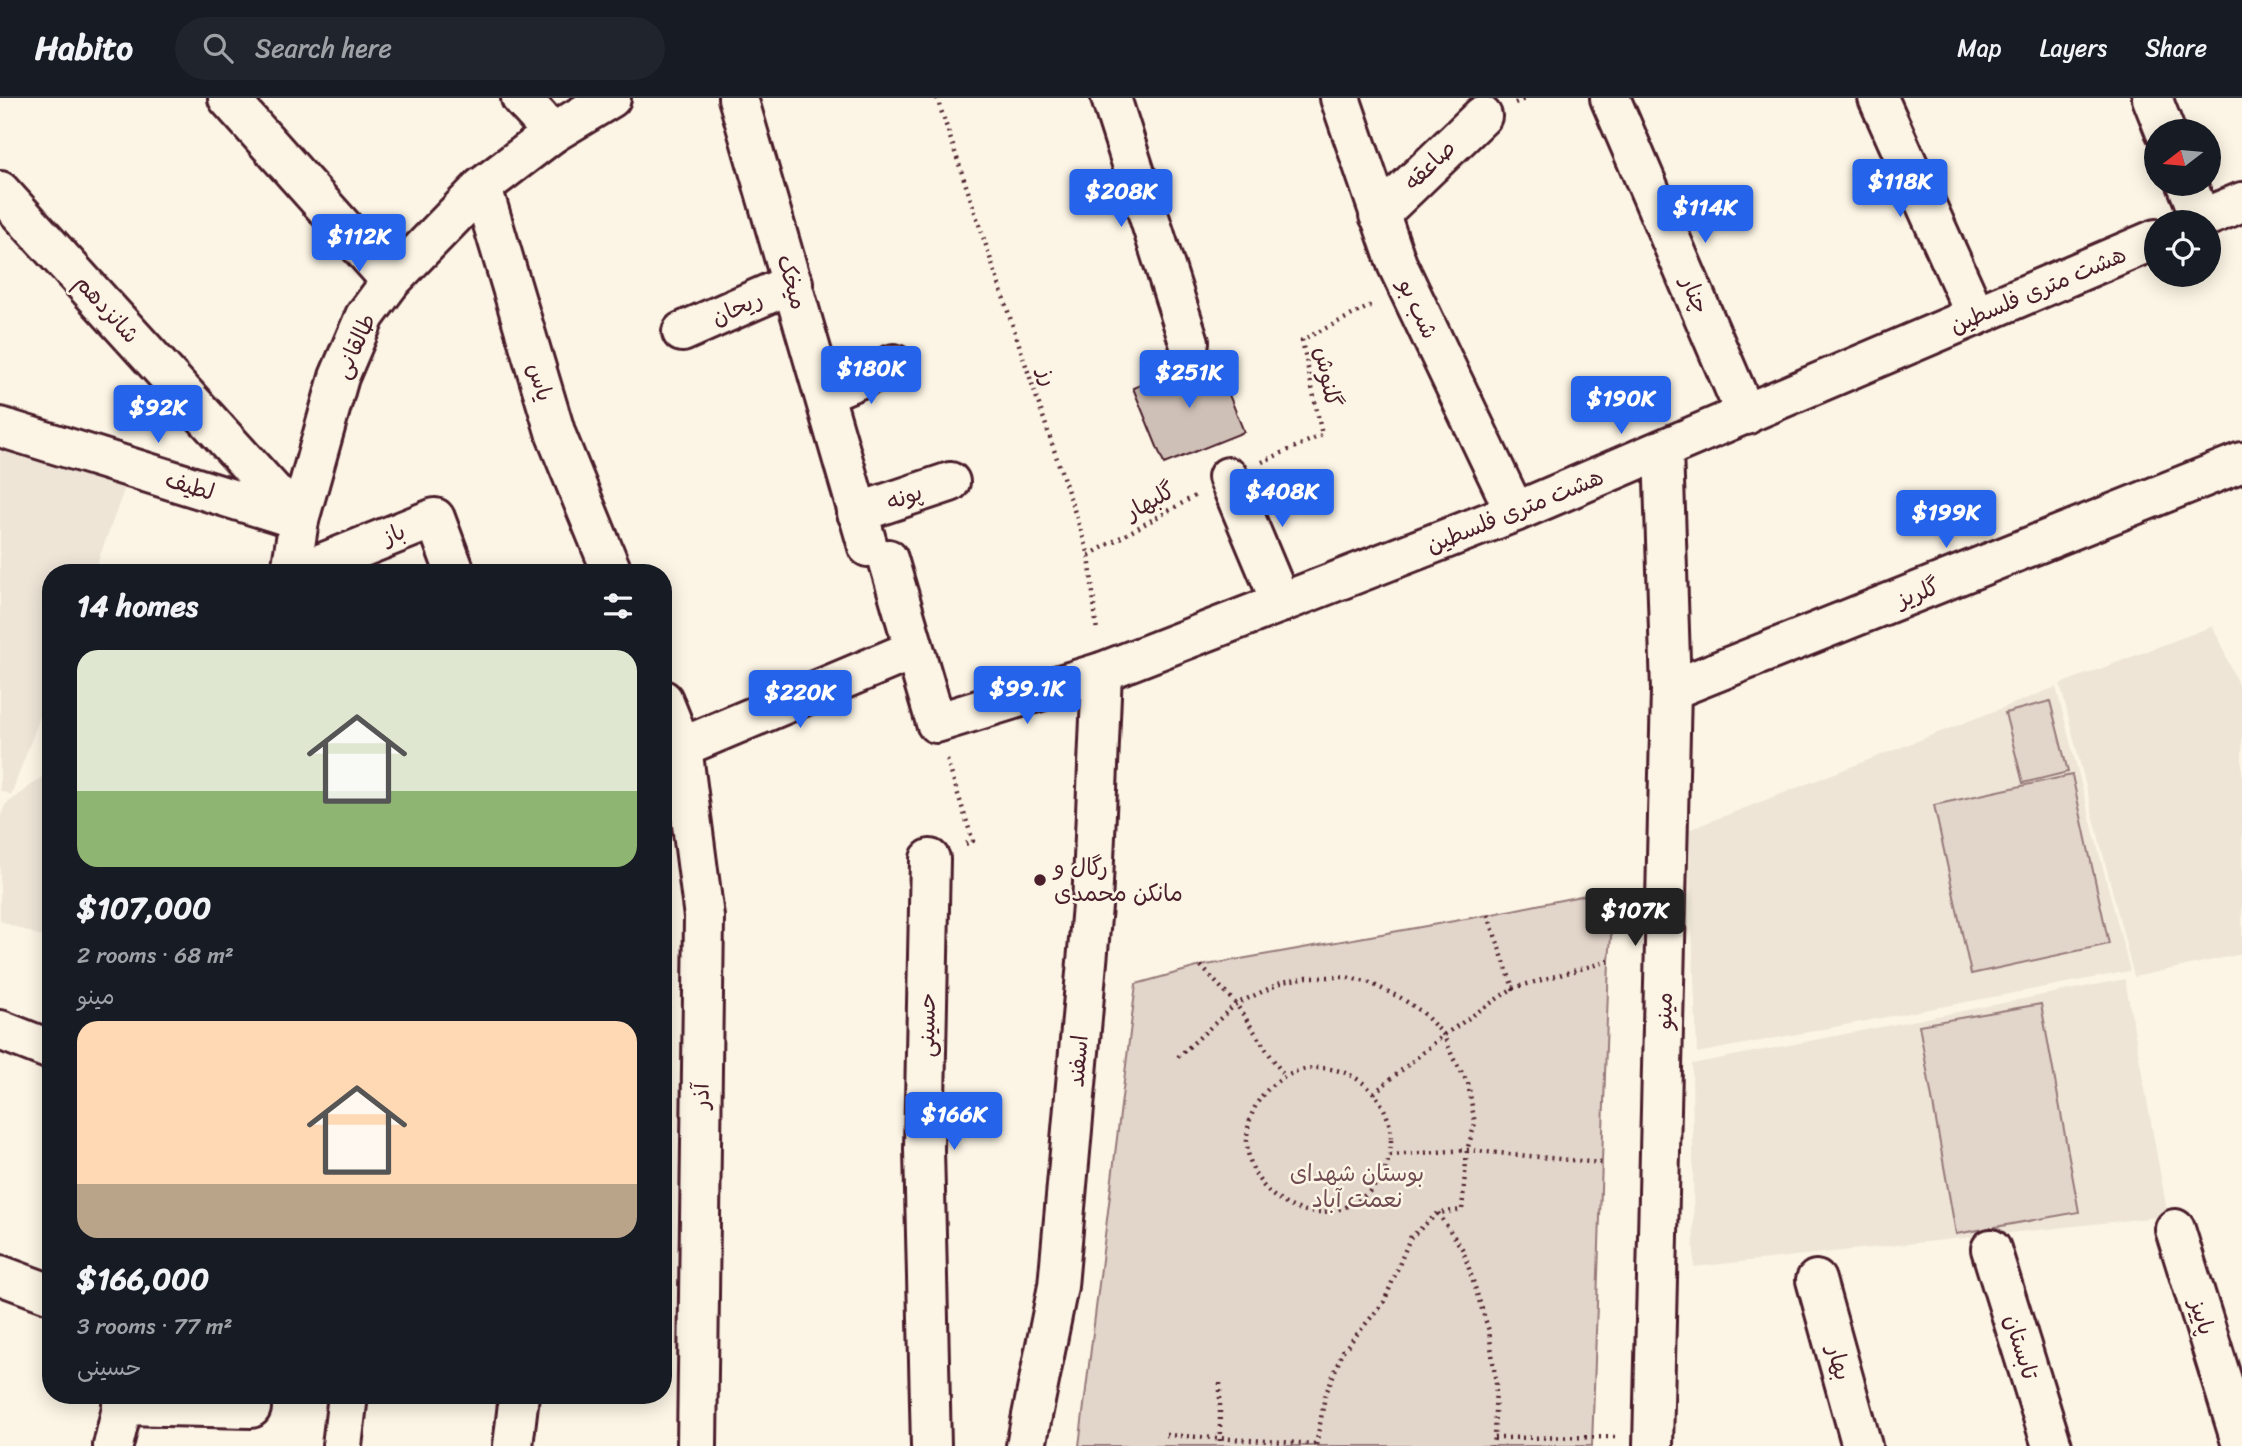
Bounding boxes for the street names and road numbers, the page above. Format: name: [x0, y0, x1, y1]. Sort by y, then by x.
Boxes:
street label: صاعقه: [1394, 129, 1466, 201]
street label: هشت متری فلسطین: [1943, 234, 2133, 346]
street label: میخک: [765, 250, 819, 314]
street label: شانزدهم: [64, 265, 150, 353]
street label: چنار: [1668, 268, 1721, 320]
street label: شب بو: [1385, 270, 1450, 346]
street label: ریحان: [704, 278, 770, 338]
street label: طالقانی: [322, 306, 388, 386]
street label: گلنوش: [1302, 343, 1354, 411]
street label: یاس: [515, 357, 565, 407]
street label: رز: [1025, 360, 1070, 392]
street label: هشت متری فلسطین: [1420, 457, 1610, 565]
street label: لطیف: [160, 459, 220, 513]
street label: گلبهار: [1115, 470, 1183, 533]
street label: پونه: [880, 472, 928, 522]
street label: باز: [374, 511, 412, 558]
street label: گلریز: [1889, 566, 1946, 621]
street label: حسینی: [906, 992, 948, 1058]
street label: مینو: [1643, 992, 1685, 1031]
street label: اسفند: [1055, 1033, 1101, 1089]
street label: آذر: [680, 1082, 722, 1111]
street label: پاییز: [2177, 1292, 2227, 1340]
street label: تابستان: [1992, 1309, 2050, 1385]
street label: بهار: [1814, 1339, 1863, 1385]

